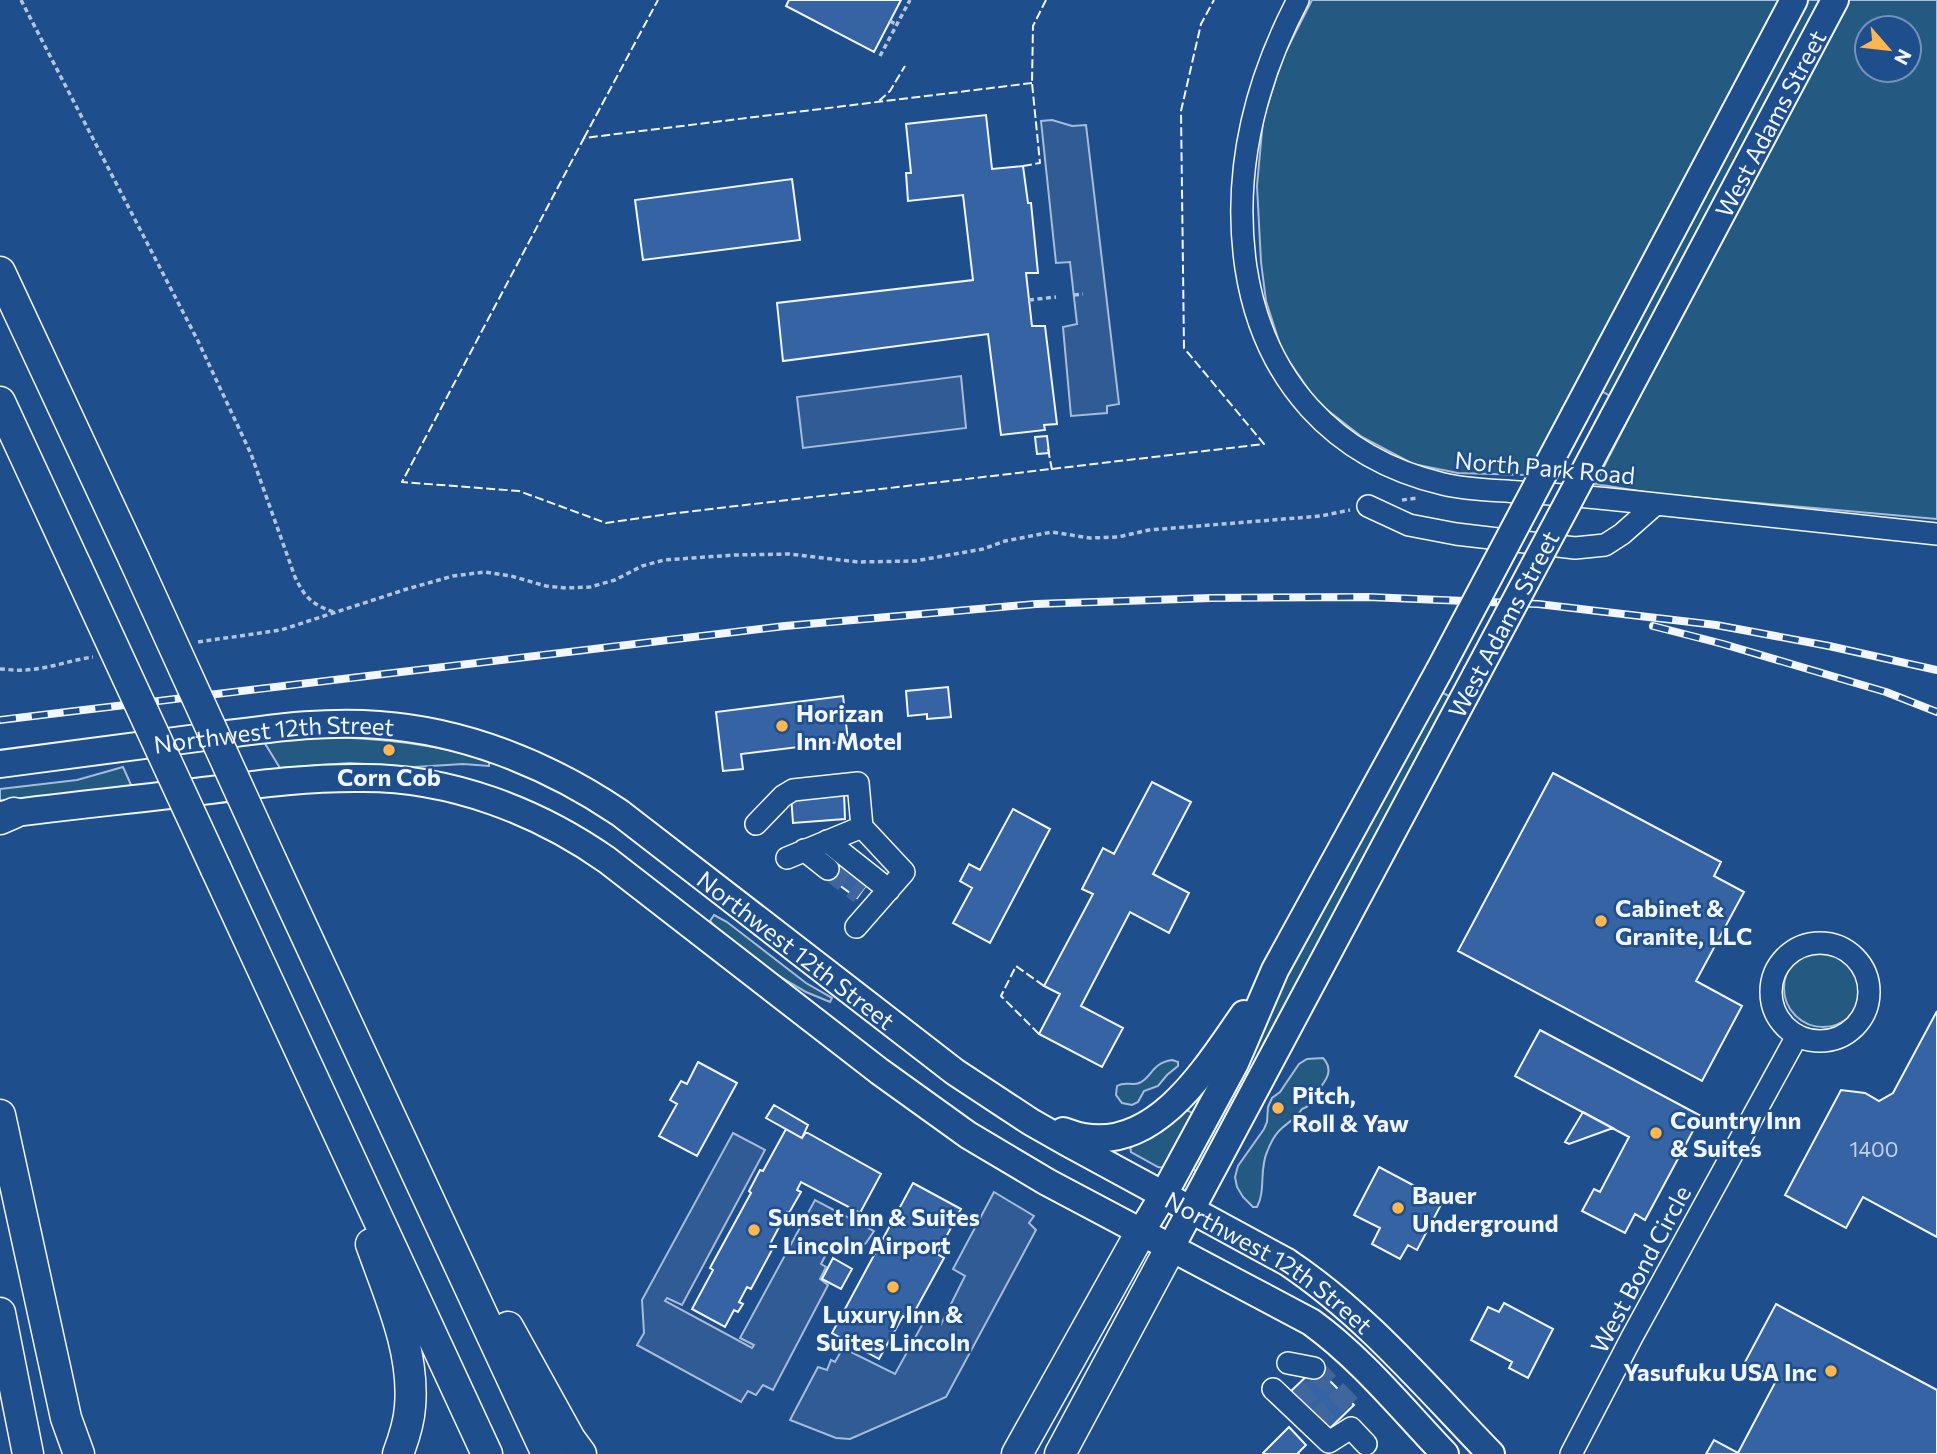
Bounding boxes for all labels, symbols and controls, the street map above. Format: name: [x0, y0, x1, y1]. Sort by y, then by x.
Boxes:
north arrow: [1853, 14, 1923, 84]
street label: West Adams Street: [1708, 24, 1831, 222]
text: N: [1890, 46, 1917, 69]
street label: North Park Road: [1454, 445, 1636, 489]
street label: West Adams Street: [1441, 525, 1565, 722]
place label: Horizan Inn Motel: [796, 698, 902, 755]
street label: Northwest 12th Street: [152, 709, 396, 758]
marker: Horizan Inn Motel: [774, 718, 790, 734]
marker: Corn Cob: [381, 742, 397, 758]
place label: Corn Cob: [337, 762, 441, 791]
street label: Northwest 12th Street: [692, 864, 901, 1035]
place label: Cabinet & Granite, LLC: [1615, 893, 1752, 950]
marker: Cabinet & Granite, LLC: [1593, 913, 1609, 929]
place label: Pitch, Roll & Yaw: [1292, 1080, 1409, 1137]
marker: Pitch, Roll & Yaw: [1270, 1100, 1286, 1116]
place label: Country Inn & Suites: [1670, 1105, 1801, 1162]
marker: Country Inn & Suites: [1648, 1125, 1664, 1141]
house number: 1400: [1850, 1136, 1898, 1161]
place label: Bauer Underground: [1412, 1180, 1559, 1237]
street label: West Bond Circle: [1584, 1180, 1696, 1358]
street label: Northwest 12th Street: [1160, 1184, 1379, 1339]
marker: Bauer Underground: [1390, 1200, 1406, 1216]
place label: Sunset Inn & Suites - Lincoln Airport: [768, 1202, 980, 1259]
marker: Sunset Inn & Suites - Lincoln Airport: [746, 1222, 762, 1238]
marker: Luxury Inn & Suites Lincoln: [885, 1279, 901, 1295]
place label: Luxury Inn & Suites Lincoln: [816, 1299, 970, 1356]
place label: Yasufuku USA Inc: [1623, 1357, 1817, 1386]
marker: Yasufuku USA Inc: [1823, 1363, 1839, 1379]

